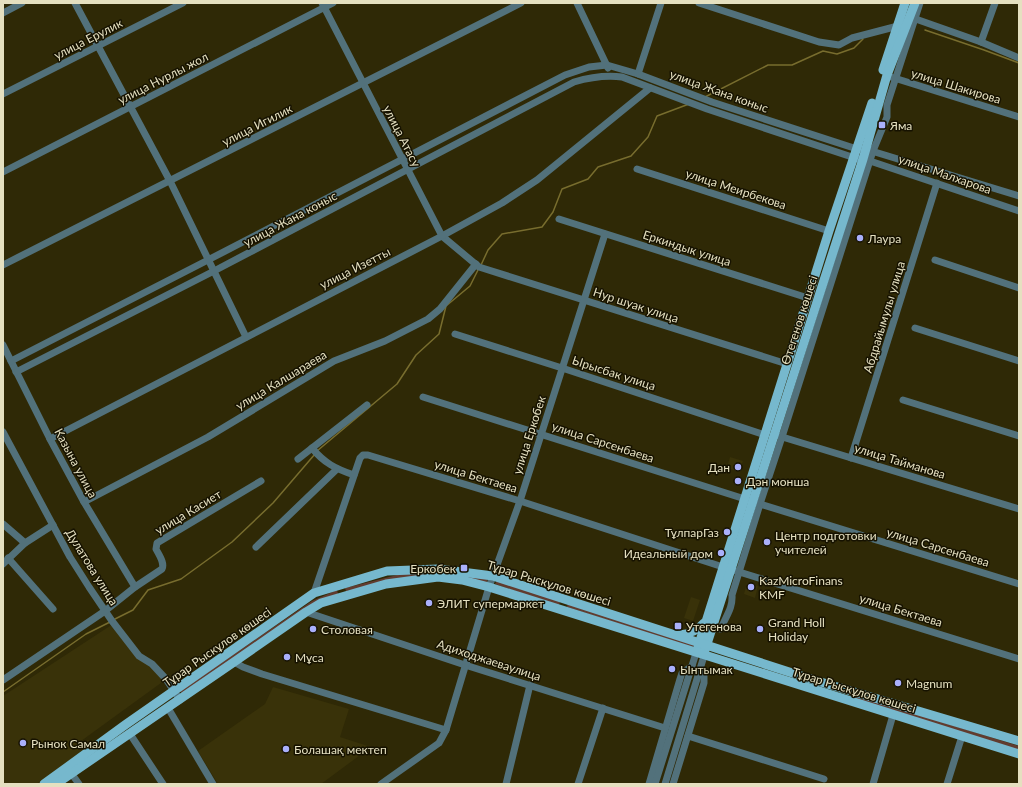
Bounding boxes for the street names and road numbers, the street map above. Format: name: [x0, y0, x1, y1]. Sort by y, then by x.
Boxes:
street label: улица Ерулик: [51, 15, 125, 63]
street label: улица Нурлы жол: [115, 49, 211, 107]
street label: улица Шакирова: [909, 65, 1003, 107]
street label: улица Жана коныс: [668, 66, 771, 116]
street label: улица Игилик: [219, 100, 295, 149]
street label: улица Атасу: [380, 103, 424, 170]
street label: улица Малхарова: [897, 151, 993, 197]
street label: улица Меирбекова: [684, 166, 788, 212]
street label: улица Жана коныс: [241, 188, 340, 250]
street label: Еркиндык улица: [641, 227, 733, 269]
street label: улица Изетты: [317, 244, 393, 292]
street label: Абдрайымулы улица: [860, 259, 908, 375]
street label: Өтегенов көшесі: [778, 273, 821, 367]
street label: Нур шуак улица: [591, 284, 681, 326]
street label: улица Калшараева: [233, 347, 329, 413]
street label: Ырысбак улица: [570, 352, 658, 394]
street label: улица Еркобек: [509, 393, 549, 476]
street label: улица Сарсенбаева: [550, 418, 656, 466]
street label: Казына улица: [51, 426, 101, 500]
street label: улица Тайманова: [853, 440, 947, 482]
street label: улица Бектаева: [433, 456, 519, 496]
street label: улица Касиет: [152, 486, 224, 538]
street label: улица Сарсенбаева: [885, 524, 991, 570]
street label: Дулатова улица: [62, 526, 122, 608]
street label: Тұрар Рыскұлов көшесі: [485, 557, 613, 609]
street label: улица Бектаева: [858, 590, 944, 630]
street label: Тұрар Рыскұлов көшесі: [160, 604, 274, 690]
street label: Адиходжаеваулица: [435, 636, 543, 684]
street label: Тұрар Рыскұлов көшесі: [790, 664, 918, 716]

